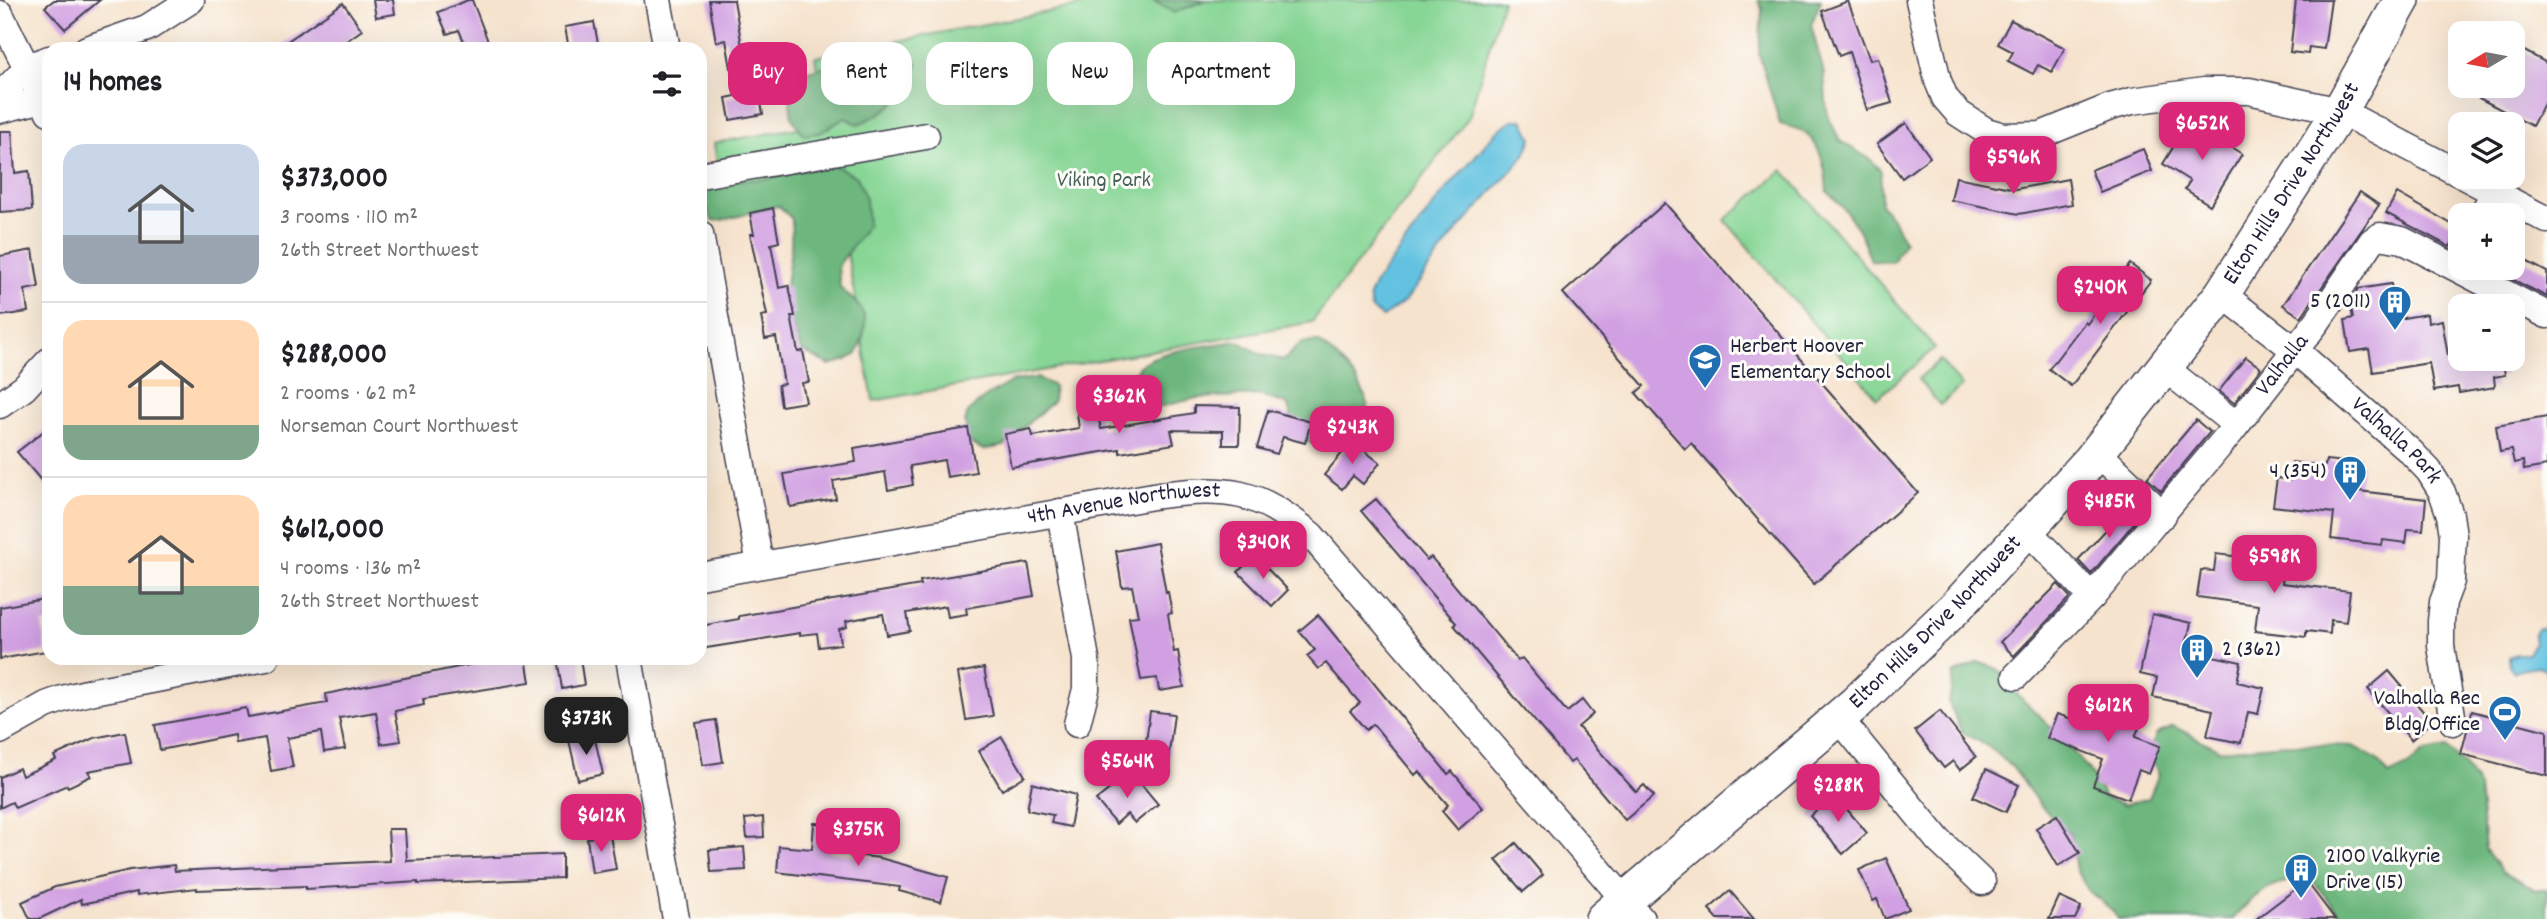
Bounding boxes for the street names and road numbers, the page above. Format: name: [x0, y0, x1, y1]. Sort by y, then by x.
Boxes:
street label: Elton Hills Drive Northwest: [2215, 77, 2369, 292]
street label: Valhalla: [2248, 326, 2319, 403]
street label: Valhalla Park: [2343, 389, 2450, 491]
street label: 4th Avenue Northwest: [1025, 475, 1221, 534]
street label: Elton Hills Drive Northwest: [1842, 528, 2030, 718]

